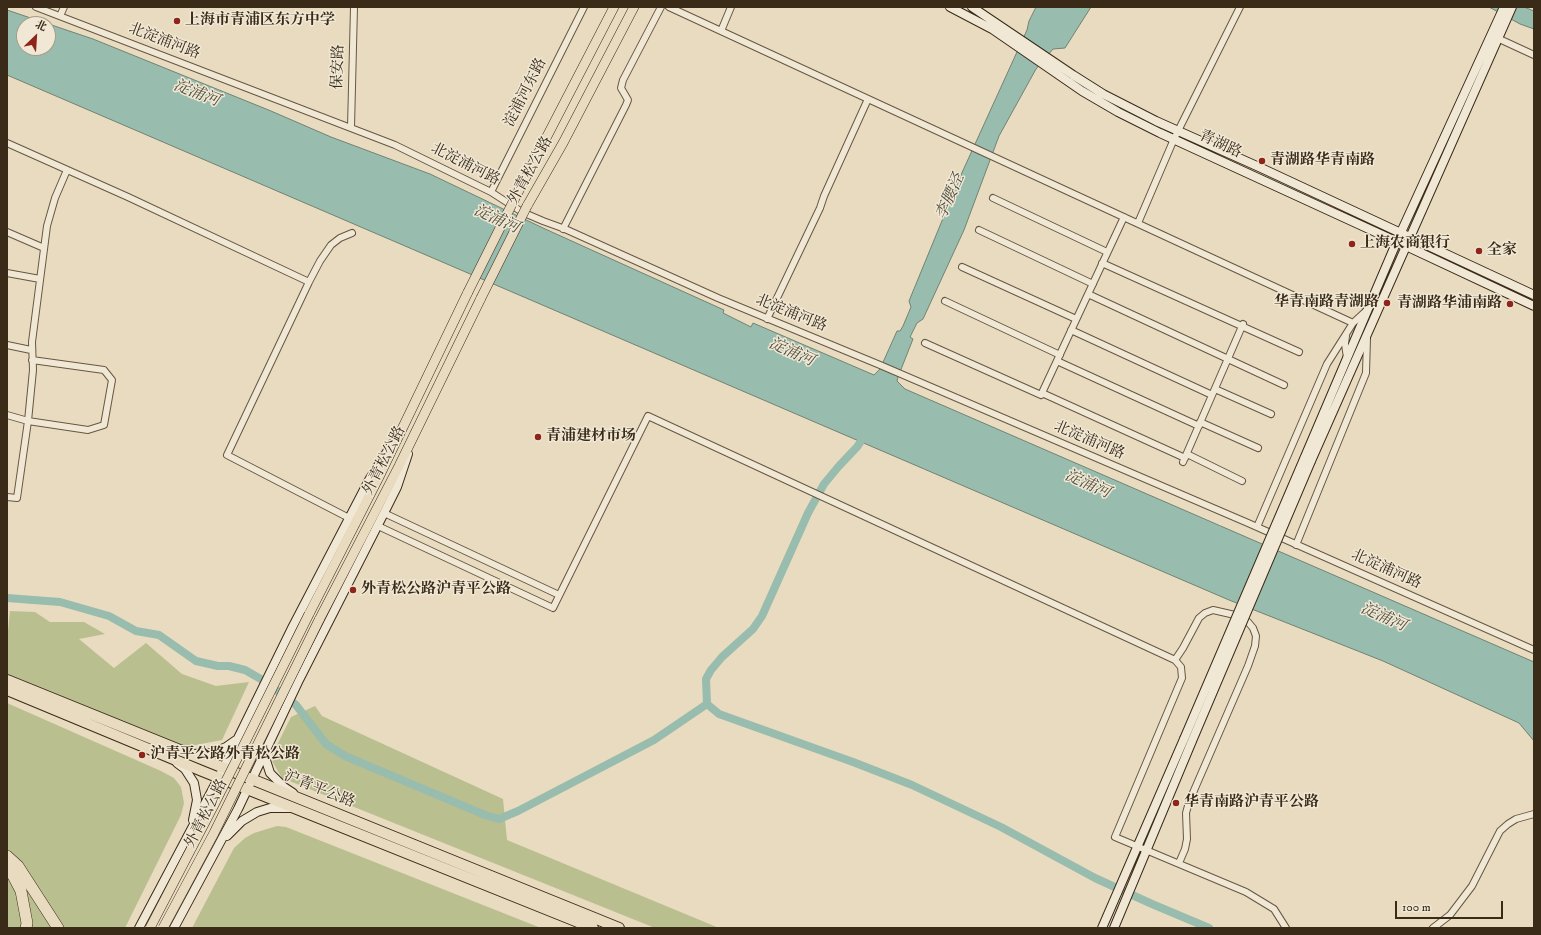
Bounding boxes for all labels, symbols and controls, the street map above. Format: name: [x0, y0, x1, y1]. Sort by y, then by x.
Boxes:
place label: 上海市青浦区东方中学: [185, 12, 335, 30]
north arrow: [16, 16, 56, 56]
marker: 上海市青浦区东方中学: [172, 16, 182, 26]
text: 北: [33, 17, 49, 35]
street label: 北淀浦河路: [126, 20, 202, 64]
street label: 保安路: [329, 44, 349, 90]
street label: 淀浦河东路: [501, 56, 551, 130]
water label: 淀浦河: [170, 76, 222, 112]
street label: 青湖路: [1196, 127, 1244, 163]
street label: 外青松公路: [505, 134, 557, 208]
street label: 北淀浦河路: [428, 140, 502, 190]
place label: 青湖路华青南路: [1270, 152, 1375, 170]
marker: 青湖路华青南路: [1257, 156, 1267, 166]
water label: 李腰泾: [932, 171, 970, 223]
water label: 淀浦河: [470, 201, 522, 239]
place label: 上海农商银行: [1360, 235, 1450, 253]
marker: 上海农商银行: [1347, 239, 1357, 249]
place label: 全家: [1487, 242, 1517, 260]
marker: 全家: [1474, 246, 1484, 256]
street label: 北淀浦河路: [753, 292, 829, 336]
place label: 华青南路青湖路: [1274, 294, 1379, 312]
place label: 青湖路华浦南路: [1397, 295, 1502, 313]
marker: 华青南路青湖路: [1382, 298, 1392, 308]
marker: 青湖路华浦南路: [1505, 299, 1515, 309]
water label: 淀浦河: [765, 334, 817, 372]
street label: 北淀浦河路: [1051, 418, 1127, 464]
street label: 外青松公路: [360, 424, 410, 498]
place label: 青浦建材市场: [546, 428, 636, 446]
marker: 青浦建材市场: [533, 432, 543, 442]
water label: 淀浦河: [1061, 466, 1113, 504]
street label: 北淀浦河路: [1348, 547, 1424, 593]
place label: 外青松公路沪青平公路: [361, 581, 511, 599]
marker: 外青松公路沪青平公路: [348, 585, 358, 595]
water label: 淀浦河: [1357, 599, 1409, 637]
place label: 沪青平公路外青松公路: [150, 746, 300, 764]
marker: 沪青平公路外青松公路: [137, 750, 147, 760]
street label: 沪青平公路: [281, 768, 357, 812]
street label: 外青松公路: [182, 777, 232, 851]
place label: 华青南路沪青平公路: [1184, 794, 1319, 812]
marker: 华青南路沪青平公路: [1171, 798, 1181, 808]
scale bar: [1397, 893, 1505, 919]
text: 100 m: [1402, 900, 1431, 915]

